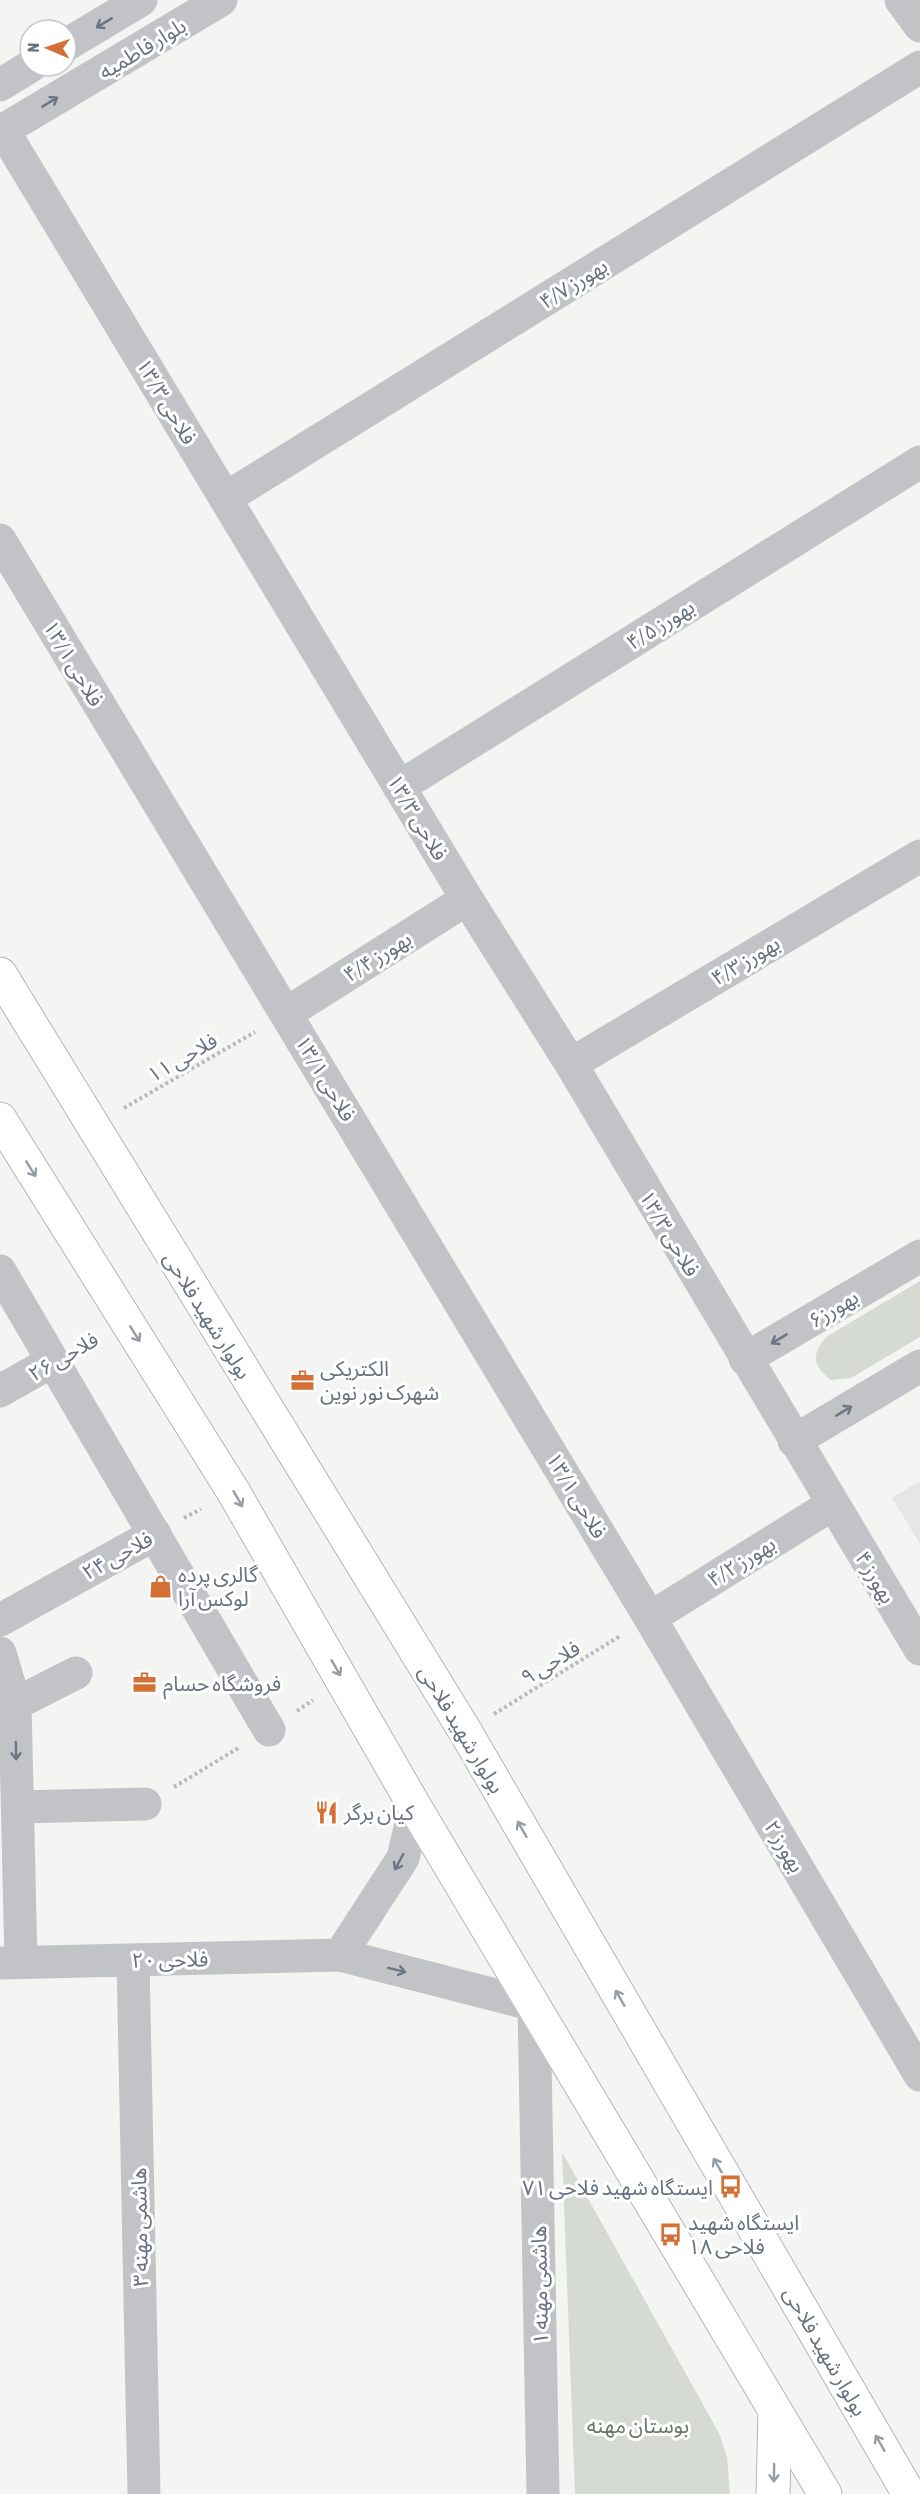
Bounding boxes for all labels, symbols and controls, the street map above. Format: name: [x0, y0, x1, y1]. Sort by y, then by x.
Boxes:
street label: بلوار فاطمیه: [94, 13, 190, 84]
one-way arrow: [95, 16, 112, 29]
north arrow: [18, 18, 78, 78]
text: N: [24, 42, 42, 53]
one-way arrow: [41, 96, 58, 108]
street label: بهورز ۴/۷: [535, 253, 612, 314]
street label: فلاحی ۱۳/۳: [131, 354, 202, 449]
street label: بهورز ۴/۵: [622, 594, 699, 655]
street label: فلاحی ۱۳/۱: [38, 616, 109, 711]
street label: فلاحی ۱۳/۳: [382, 770, 453, 865]
street label: بهورز ۴/۴: [339, 926, 416, 987]
street label: بهورز ۴/۳: [706, 930, 784, 991]
street label: فلاحی ۱۱: [143, 1027, 222, 1087]
street label: فلاحی ۱۳/۱: [290, 1031, 361, 1126]
one-way arrow: [26, 1160, 38, 1177]
street label: فلاحی ۱۳/۳: [634, 1186, 705, 1281]
street label: بولوار شهید فلاحی: [158, 1247, 257, 1384]
street label: بهورز۶: [804, 1284, 863, 1333]
one-way arrow: [129, 1325, 141, 1342]
street label: فلاحی ۲۶: [24, 1326, 103, 1386]
one-way arrow: [771, 1334, 788, 1346]
place label: الکتریکی شهرک نور نوین: [320, 1356, 439, 1405]
office icon: الکتریکی شهرک نور نوین: [289, 1367, 315, 1393]
one-way arrow: [835, 1405, 852, 1417]
street label: فلاحی ۱۳/۱: [541, 1448, 612, 1543]
one-way arrow: [232, 1490, 244, 1507]
street label: فلاحی ۲۴: [78, 1526, 157, 1585]
street label: بهورز ۴/۲: [703, 1531, 780, 1592]
street label: بهورز ۴: [850, 1547, 901, 1608]
place label: گالری پرده لوکس آرا: [178, 1562, 258, 1611]
shop icon: گالری پرده لوکس آرا: [147, 1573, 173, 1599]
street label: فلاحی ۹: [516, 1635, 584, 1690]
one-way arrow: [330, 1659, 342, 1676]
street label: بولوار شهید فلاحی: [413, 1661, 510, 1798]
office icon: فروشگاه حسام: [132, 1670, 158, 1696]
place label: فروشگاه حسام: [163, 1671, 281, 1700]
one-way arrow: [11, 1741, 22, 1761]
restaurant icon: کیان برگر: [313, 1799, 339, 1825]
place label: کیان برگر: [343, 1800, 414, 1825]
street label: بهورز ۲: [759, 1816, 810, 1877]
one-way arrow: [516, 1821, 528, 1838]
one-way arrow: [393, 1853, 404, 1871]
street label: فلاحی ۲۰: [131, 1946, 209, 1973]
one-way arrow: [387, 1964, 406, 1976]
one-way arrow: [614, 1990, 626, 2007]
one-way arrow: [712, 2158, 724, 2175]
street label: هاشمی مهنه ۳: [126, 2167, 153, 2287]
bus stop icon: ایستگاه شهید فلاحی ۷۱: [718, 2174, 744, 2200]
place label: ایستگاه شهید فلاحی ۷۱: [522, 2175, 713, 2200]
place label: ایستگاه شهید فلاحی ۱۸: [688, 2210, 799, 2259]
bus stop icon: ایستگاه شهید فلاحی ۱۸: [657, 2221, 683, 2247]
street label: هاشمی مهنه ۱: [526, 2225, 553, 2345]
street label: بولوار شهید فلاحی: [778, 2282, 873, 2420]
park label: بوستان مهنه: [587, 2413, 689, 2438]
one-way arrow: [874, 2435, 885, 2453]
one-way arrow: [768, 2462, 779, 2482]

